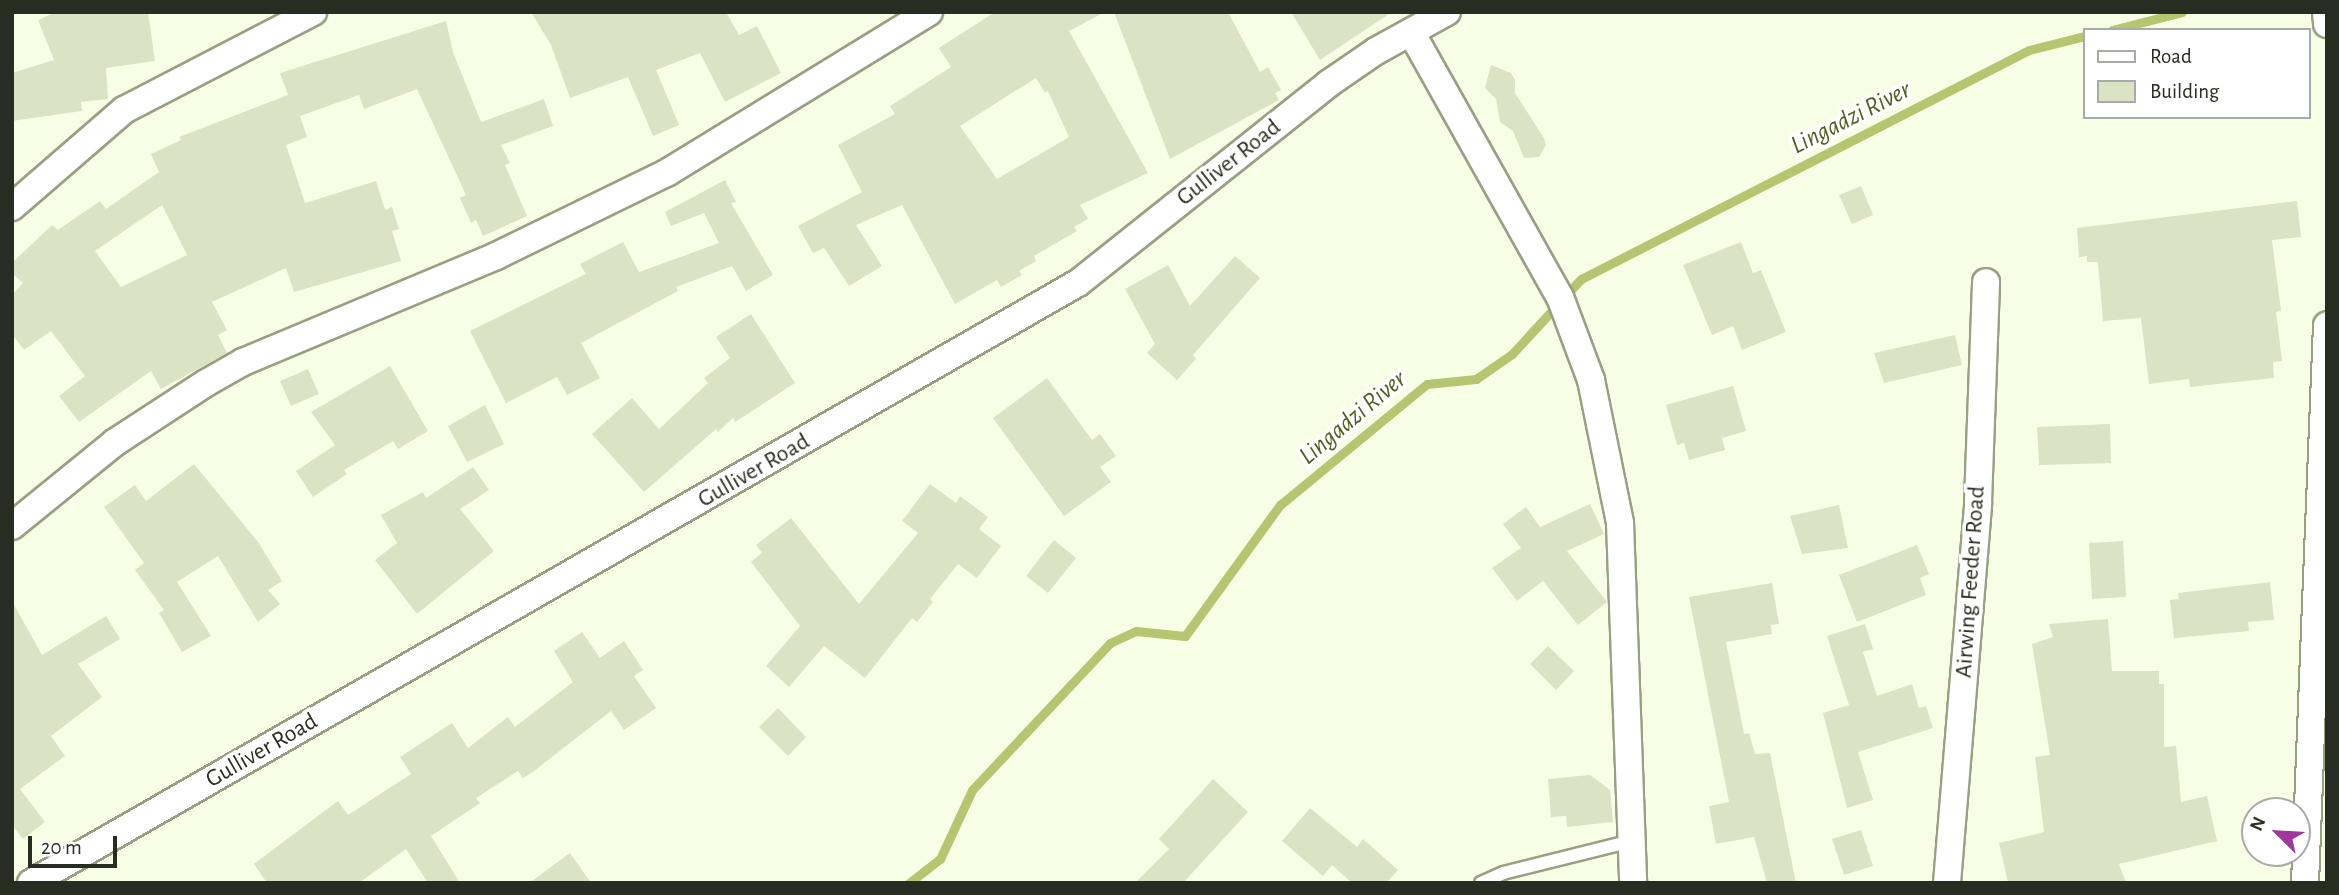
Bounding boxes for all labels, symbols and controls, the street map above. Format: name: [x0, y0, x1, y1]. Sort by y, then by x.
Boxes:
legend: [2084, 28, 2311, 119]
text: Road: [2150, 46, 2192, 67]
water label: Lingadzi River: [1786, 74, 1916, 162]
text: Building: [2150, 81, 2219, 102]
street label: Gulliver Road: [1171, 113, 1287, 213]
water label: Lingadzi River: [1293, 364, 1413, 472]
street label: Gulliver Road: [693, 427, 815, 515]
street label: Airwing Feeder Road: [1950, 485, 1992, 679]
street label: Gulliver Road: [201, 707, 323, 795]
north arrow: [2241, 797, 2311, 867]
text: N: [2247, 814, 2270, 834]
scale bar: [32, 822, 121, 866]
text: 20 m: [41, 837, 82, 858]

